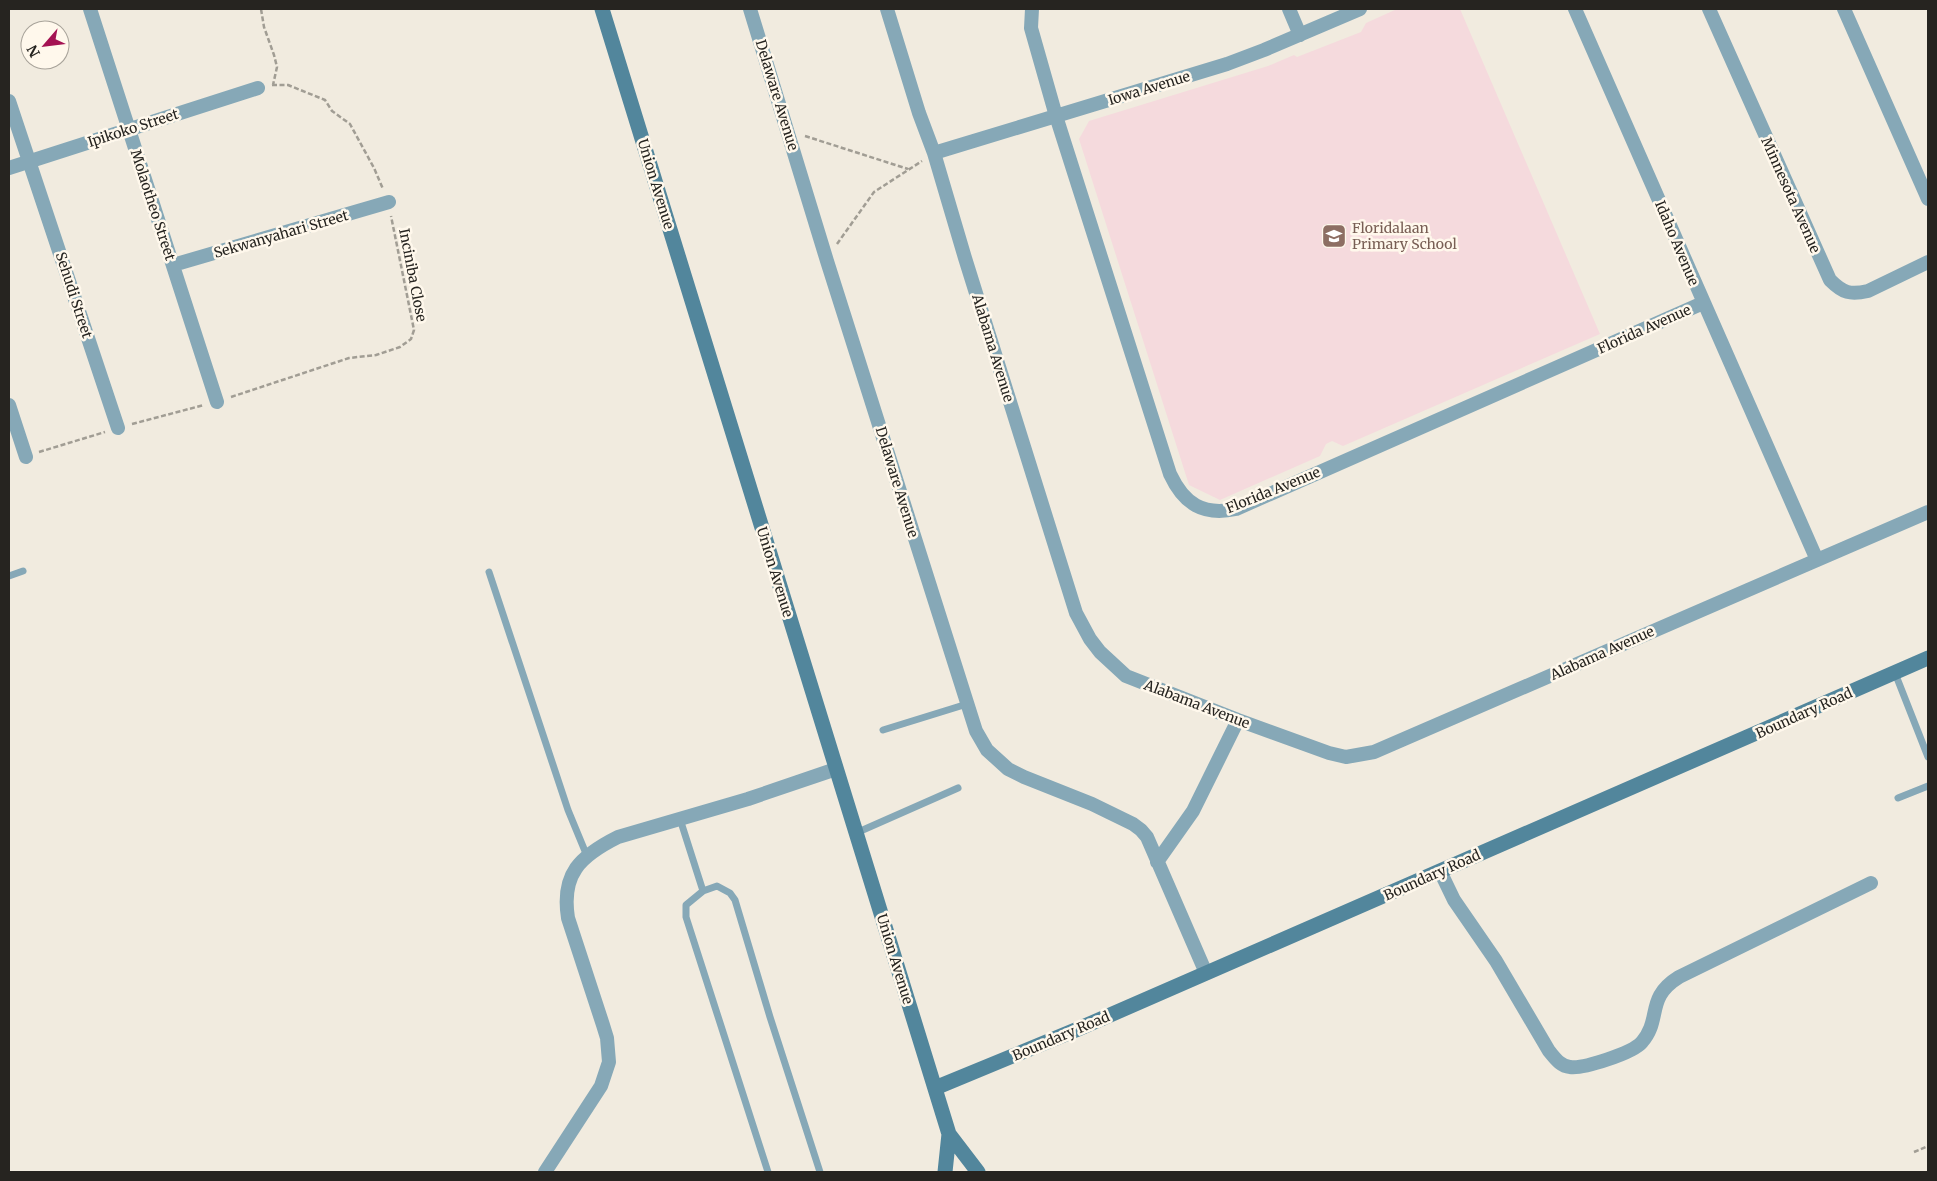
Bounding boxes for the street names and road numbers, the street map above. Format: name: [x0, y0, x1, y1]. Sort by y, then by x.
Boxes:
street label: Delaware Avenue: [752, 37, 802, 153]
street label: Iowa Avenue: [1106, 67, 1192, 109]
street label: Ipikoko Street: [85, 105, 181, 151]
street label: Minnesota Avenue: [1757, 134, 1825, 256]
street label: Union Avenue: [634, 137, 678, 231]
street label: Molaotheo Street: [127, 147, 180, 263]
street label: Idaho Avenue: [1651, 198, 1703, 288]
street label: Sekwanyahari Street: [212, 206, 351, 262]
street label: Inciniba Close: [395, 227, 431, 323]
street label: Sehudi Street: [52, 250, 97, 341]
street label: Alabama Avenue: [968, 291, 1018, 404]
street label: Florida Avenue: [1595, 300, 1693, 358]
street label: Delaware Avenue: [872, 424, 922, 540]
street label: Florida Avenue: [1223, 463, 1323, 517]
street label: Union Avenue: [753, 525, 797, 619]
street label: Alabama Avenue: [1546, 622, 1657, 684]
street label: Alabama Avenue: [1141, 675, 1252, 732]
street label: Boundary Road: [1753, 683, 1856, 742]
street label: Boundary Road: [1381, 845, 1484, 904]
street label: Union Avenue: [873, 912, 917, 1006]
street label: Boundary Road: [1010, 1007, 1113, 1065]

